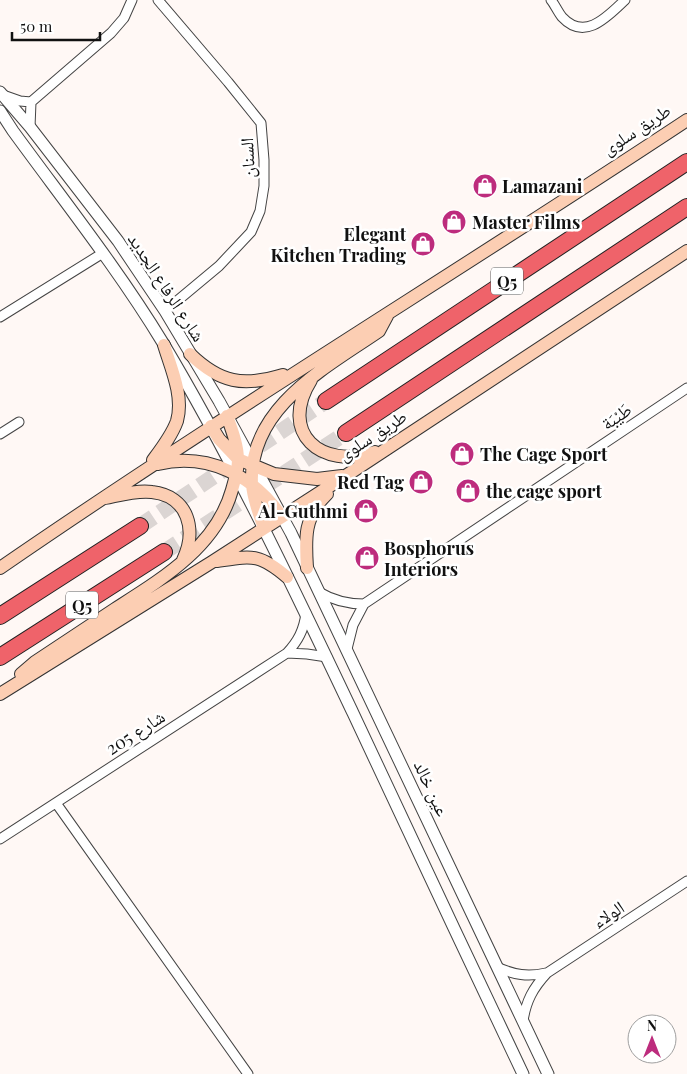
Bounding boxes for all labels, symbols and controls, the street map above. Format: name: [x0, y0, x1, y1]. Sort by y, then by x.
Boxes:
scale bar: [12, 10, 100, 42]
text: 50 m: [20, 16, 53, 36]
street label: طريق سلوى: [597, 98, 675, 160]
street label: السنان: [234, 137, 260, 179]
shop icon: Lamazani: [472, 173, 498, 199]
place label: Lamazani: [502, 174, 583, 198]
shop icon: Master Films: [441, 209, 467, 235]
place label: Master Films: [472, 210, 580, 234]
place label: Elegant Kitchen Trading: [270, 222, 407, 267]
street label: شارع الرفاع الجديد: [123, 228, 211, 346]
shop icon: Elegant Kitchen Trading: [410, 231, 436, 257]
road number: Q5: [491, 268, 523, 294]
street label: طَيْبَة: [596, 397, 636, 435]
street label: طريق سلوى: [333, 404, 411, 466]
shop icon: The Cage Sport: [449, 441, 475, 467]
place label: The Cage Sport: [480, 442, 608, 466]
shop icon: Red Tag: [408, 469, 434, 495]
place label: Red Tag: [337, 470, 404, 494]
shop icon: the cage sport: [455, 478, 481, 504]
place label: the cage sport: [485, 479, 602, 503]
shop icon: Al-Guthmi: [353, 498, 379, 524]
place label: Al-Guthmi: [257, 499, 348, 523]
place label: Bosphorus Interiors: [384, 536, 474, 581]
shop icon: Bosphorus Interiors: [354, 545, 380, 571]
road number: Q5: [66, 592, 98, 618]
street label: شارع 205: [101, 704, 169, 760]
street label: عين خالد: [409, 756, 455, 820]
street label: الولاء: [587, 895, 629, 933]
north arrow: [627, 1014, 677, 1064]
text: N: [647, 1016, 657, 1035]

